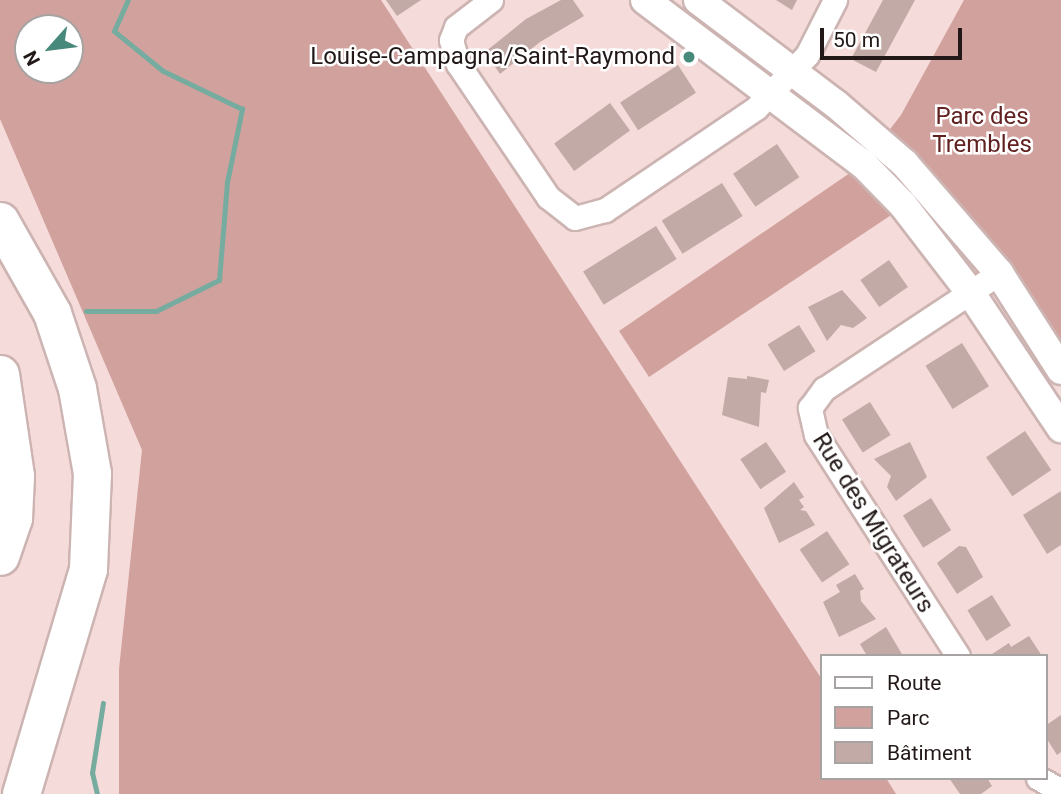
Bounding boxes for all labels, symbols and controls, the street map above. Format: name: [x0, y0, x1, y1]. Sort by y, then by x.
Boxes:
north arrow: [14, 14, 84, 84]
scale bar: [823, 14, 965, 58]
text: 50 m: [833, 28, 880, 52]
place label: Louise-Campagna/Saint-Raymond: [310, 43, 675, 71]
text: N: [18, 47, 45, 69]
marker: Louise-Campagna/Saint-Raymond: [681, 49, 697, 65]
park label: Parc des Trembles: [932, 103, 1032, 159]
street label: Rue des Migrateurs: [806, 428, 940, 618]
legend: [820, 654, 1047, 780]
text: Route: [887, 671, 942, 695]
text: Parc: [887, 706, 929, 730]
text: Bâtiment: [887, 741, 972, 765]

